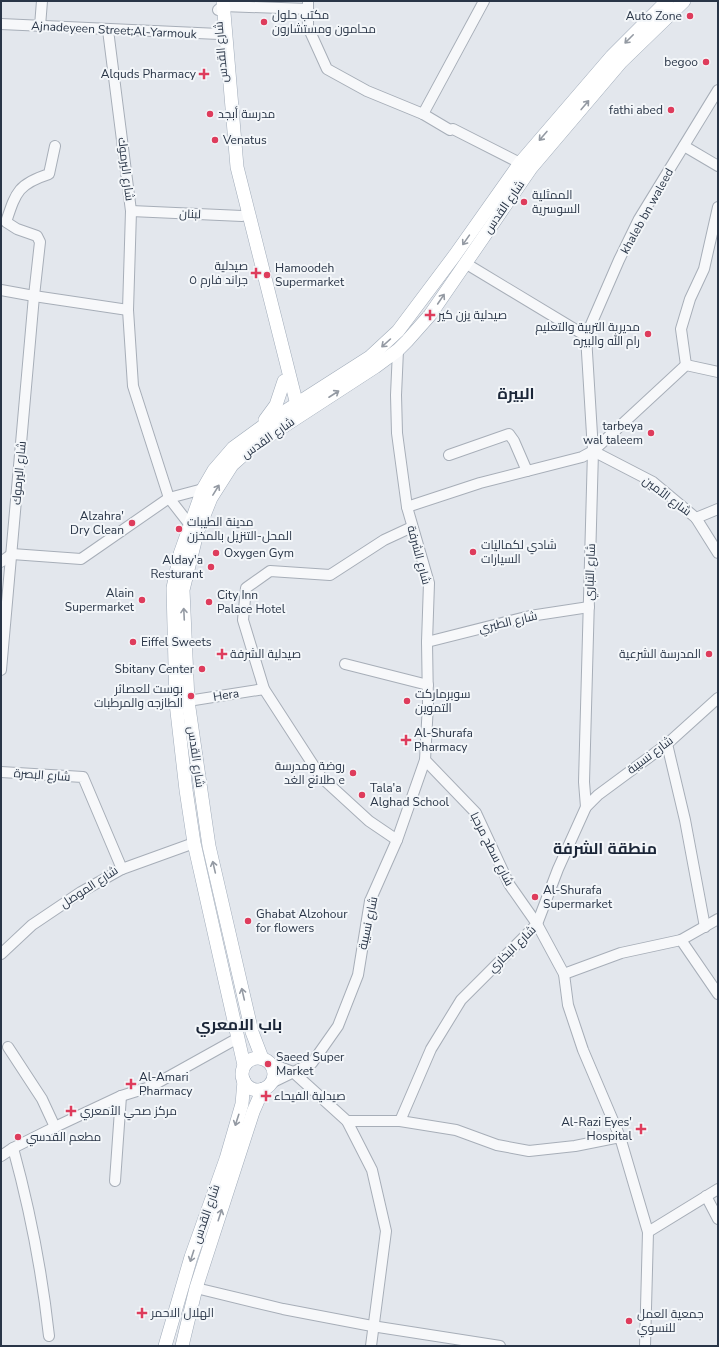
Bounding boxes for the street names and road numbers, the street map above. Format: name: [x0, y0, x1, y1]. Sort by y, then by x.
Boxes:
street label: Ajnadeyeen Street;Al-Yarmouk: [31, 18, 198, 42]
street label: شارع القدس: [210, 21, 232, 83]
street label: شارع اليرموك: [114, 136, 138, 202]
street label: khaleb bn waleed: [617, 165, 677, 257]
street label: شارع القدس: [480, 177, 528, 237]
street label: لبنان: [179, 206, 201, 222]
street label: شارع القدس: [238, 414, 298, 462]
street label: شارع اليرموك: [8, 440, 30, 506]
street label: شارع الأمين: [639, 472, 695, 520]
street label: شارع الشرفة: [403, 524, 435, 587]
street label: شارع التباري: [581, 543, 601, 601]
street label: شارع الطبري: [477, 607, 539, 638]
street label: Hera: [212, 685, 240, 705]
street label: شارع القدس: [184, 725, 208, 789]
street label: شارع نسيبة: [624, 732, 676, 778]
street label: شارع البصرة: [13, 765, 71, 785]
street label: شارع سطح مرحبا: [467, 809, 518, 889]
street label: شارع الموصل: [57, 862, 121, 912]
street label: شارع نسيبة: [355, 895, 381, 951]
street label: شارع البخاري: [484, 922, 541, 977]
street label: شارع القدس: [188, 1182, 224, 1246]

